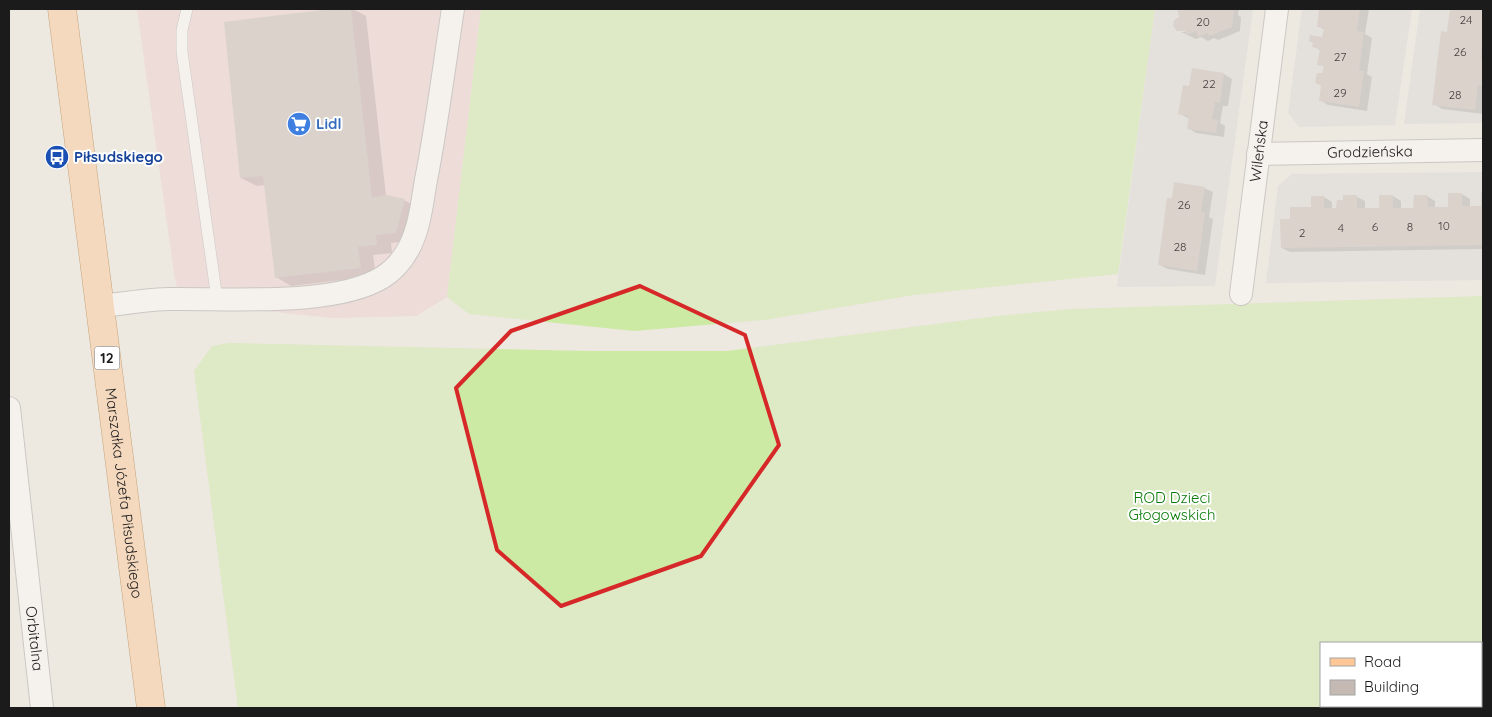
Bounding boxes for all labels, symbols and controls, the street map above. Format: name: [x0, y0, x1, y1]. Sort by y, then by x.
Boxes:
house number: 24: [1460, 12, 1472, 27]
house number: 20: [1196, 14, 1210, 29]
house number: 26: [1453, 44, 1467, 59]
house number: 27: [1334, 49, 1346, 64]
house number: 22: [1202, 76, 1216, 91]
house number: 29: [1333, 85, 1347, 100]
house number: 28: [1448, 87, 1462, 102]
supermarket icon: Lidl: [286, 111, 312, 137]
place label: Lidl: [316, 114, 341, 133]
street label: Wileńska: [1245, 119, 1272, 183]
street label: Grodzieńska: [1327, 141, 1413, 162]
bus stop icon: Piłsudskiego: [44, 144, 70, 170]
place label: Piłsudskiego: [74, 147, 163, 166]
house number: 26: [1177, 197, 1191, 212]
house number: 10: [1438, 218, 1450, 233]
house number: 6: [1372, 219, 1379, 234]
house number: 8: [1407, 219, 1413, 234]
house number: 4: [1338, 220, 1344, 235]
house number: 2: [1299, 225, 1306, 240]
house number: 28: [1173, 239, 1187, 254]
road number: 12: [94, 346, 120, 369]
street label: Marszałka Józefa Piłsudskiego: [101, 387, 147, 599]
park label: ROD Dzieci Głogowskich: [1129, 488, 1215, 524]
street label: Orbitalna: [22, 605, 48, 672]
legend: [1320, 642, 1482, 707]
text: Road: [1364, 652, 1401, 671]
text: Building: [1364, 677, 1419, 696]

